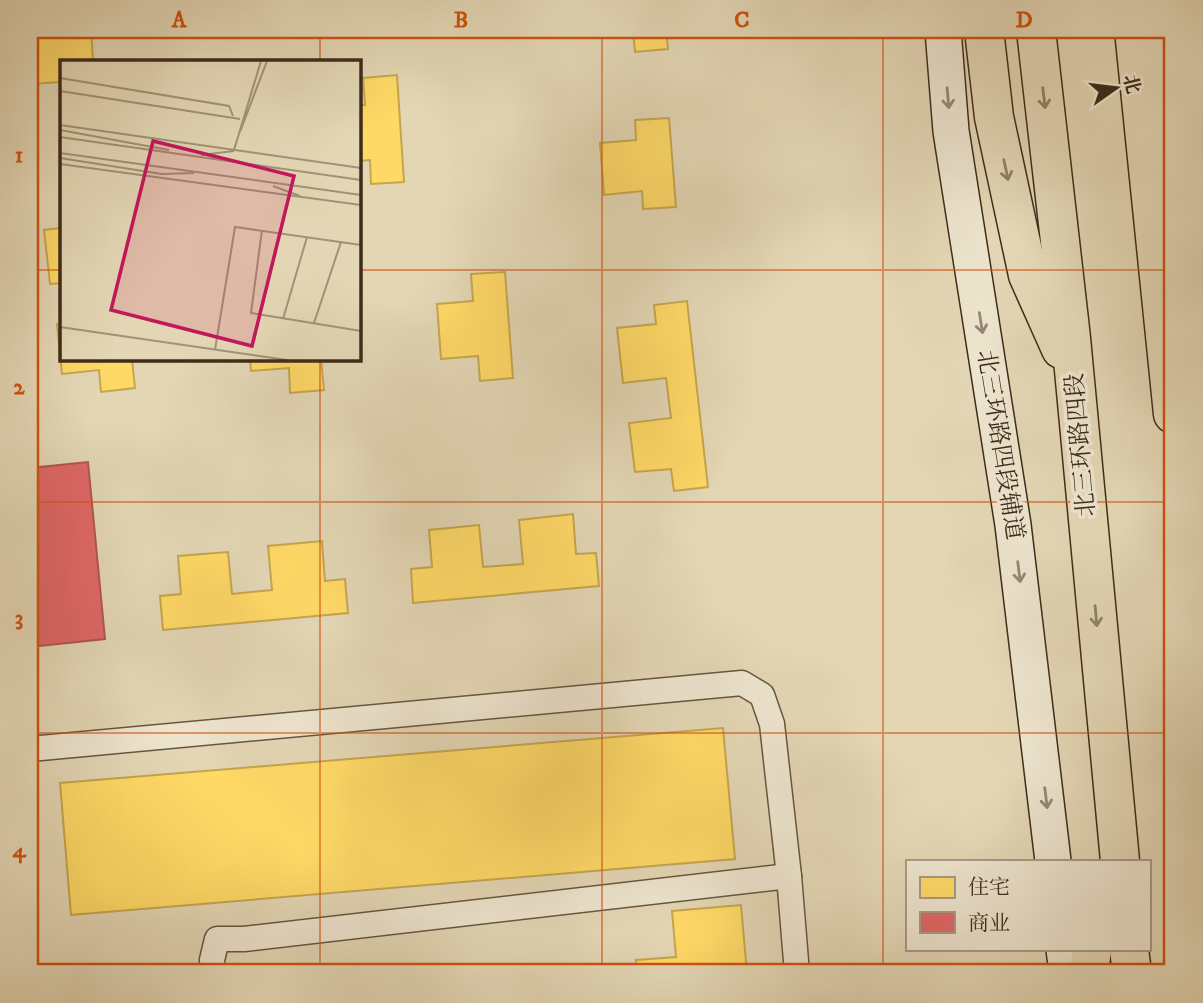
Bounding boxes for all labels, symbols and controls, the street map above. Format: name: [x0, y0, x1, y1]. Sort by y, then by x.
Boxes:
text: A: [171, 6, 188, 35]
text: B: [454, 6, 468, 35]
text: C: [734, 6, 750, 35]
text: D: [1015, 6, 1033, 35]
north arrow: [1080, 52, 1150, 122]
inset map: [60, 60, 360, 360]
text: 北: [1118, 72, 1144, 96]
one-way arrow: [942, 86, 955, 109]
one-way arrow: [1037, 86, 1050, 108]
text: 1: [15, 141, 23, 170]
one-way arrow: [999, 158, 1013, 181]
one-way arrow: [975, 311, 988, 334]
street label: 北三环路四段辅道: [970, 348, 1030, 542]
street label: 北三环路四段: [1060, 372, 1102, 518]
text: 2: [13, 373, 25, 402]
one-way arrow: [1012, 560, 1025, 583]
text: 3: [15, 604, 23, 633]
one-way arrow: [1090, 605, 1103, 627]
one-way arrow: [1039, 786, 1052, 809]
text: 4: [12, 836, 27, 865]
legend: [906, 860, 1150, 950]
text: 住宅: [968, 875, 1010, 901]
text: 商业: [968, 911, 1010, 937]

